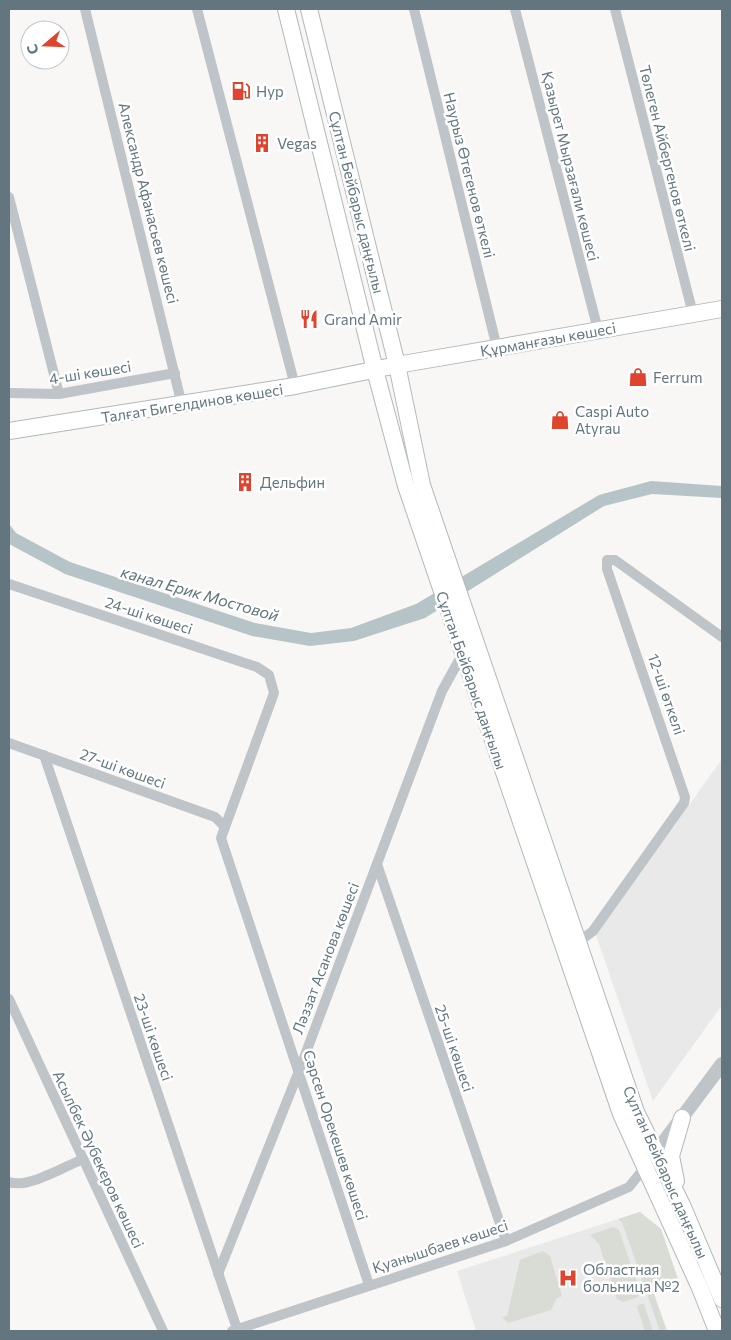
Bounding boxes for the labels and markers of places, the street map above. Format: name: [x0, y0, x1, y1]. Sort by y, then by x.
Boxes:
fuel station icon: Нур: [230, 80, 252, 102]
place label: Нур: [256, 82, 284, 100]
building icon: Vegas: [251, 132, 273, 154]
place label: Vegas: [277, 134, 317, 152]
restaurant icon: Grand Amir: [298, 308, 320, 330]
place label: Grand Amir: [324, 310, 402, 328]
shop icon: Ferrum: [627, 366, 649, 388]
place label: Ferrum: [653, 368, 703, 386]
place label: Caspi Auto Atyrau: [575, 402, 649, 437]
shop icon: Caspi Auto Atyrau: [549, 409, 571, 431]
building icon: Дельфин: [234, 471, 256, 493]
place label: Дельфин: [260, 473, 325, 491]
place label: Областная больница №2: [583, 1260, 680, 1295]
hospital icon: Областная больница №2: [557, 1267, 579, 1289]

